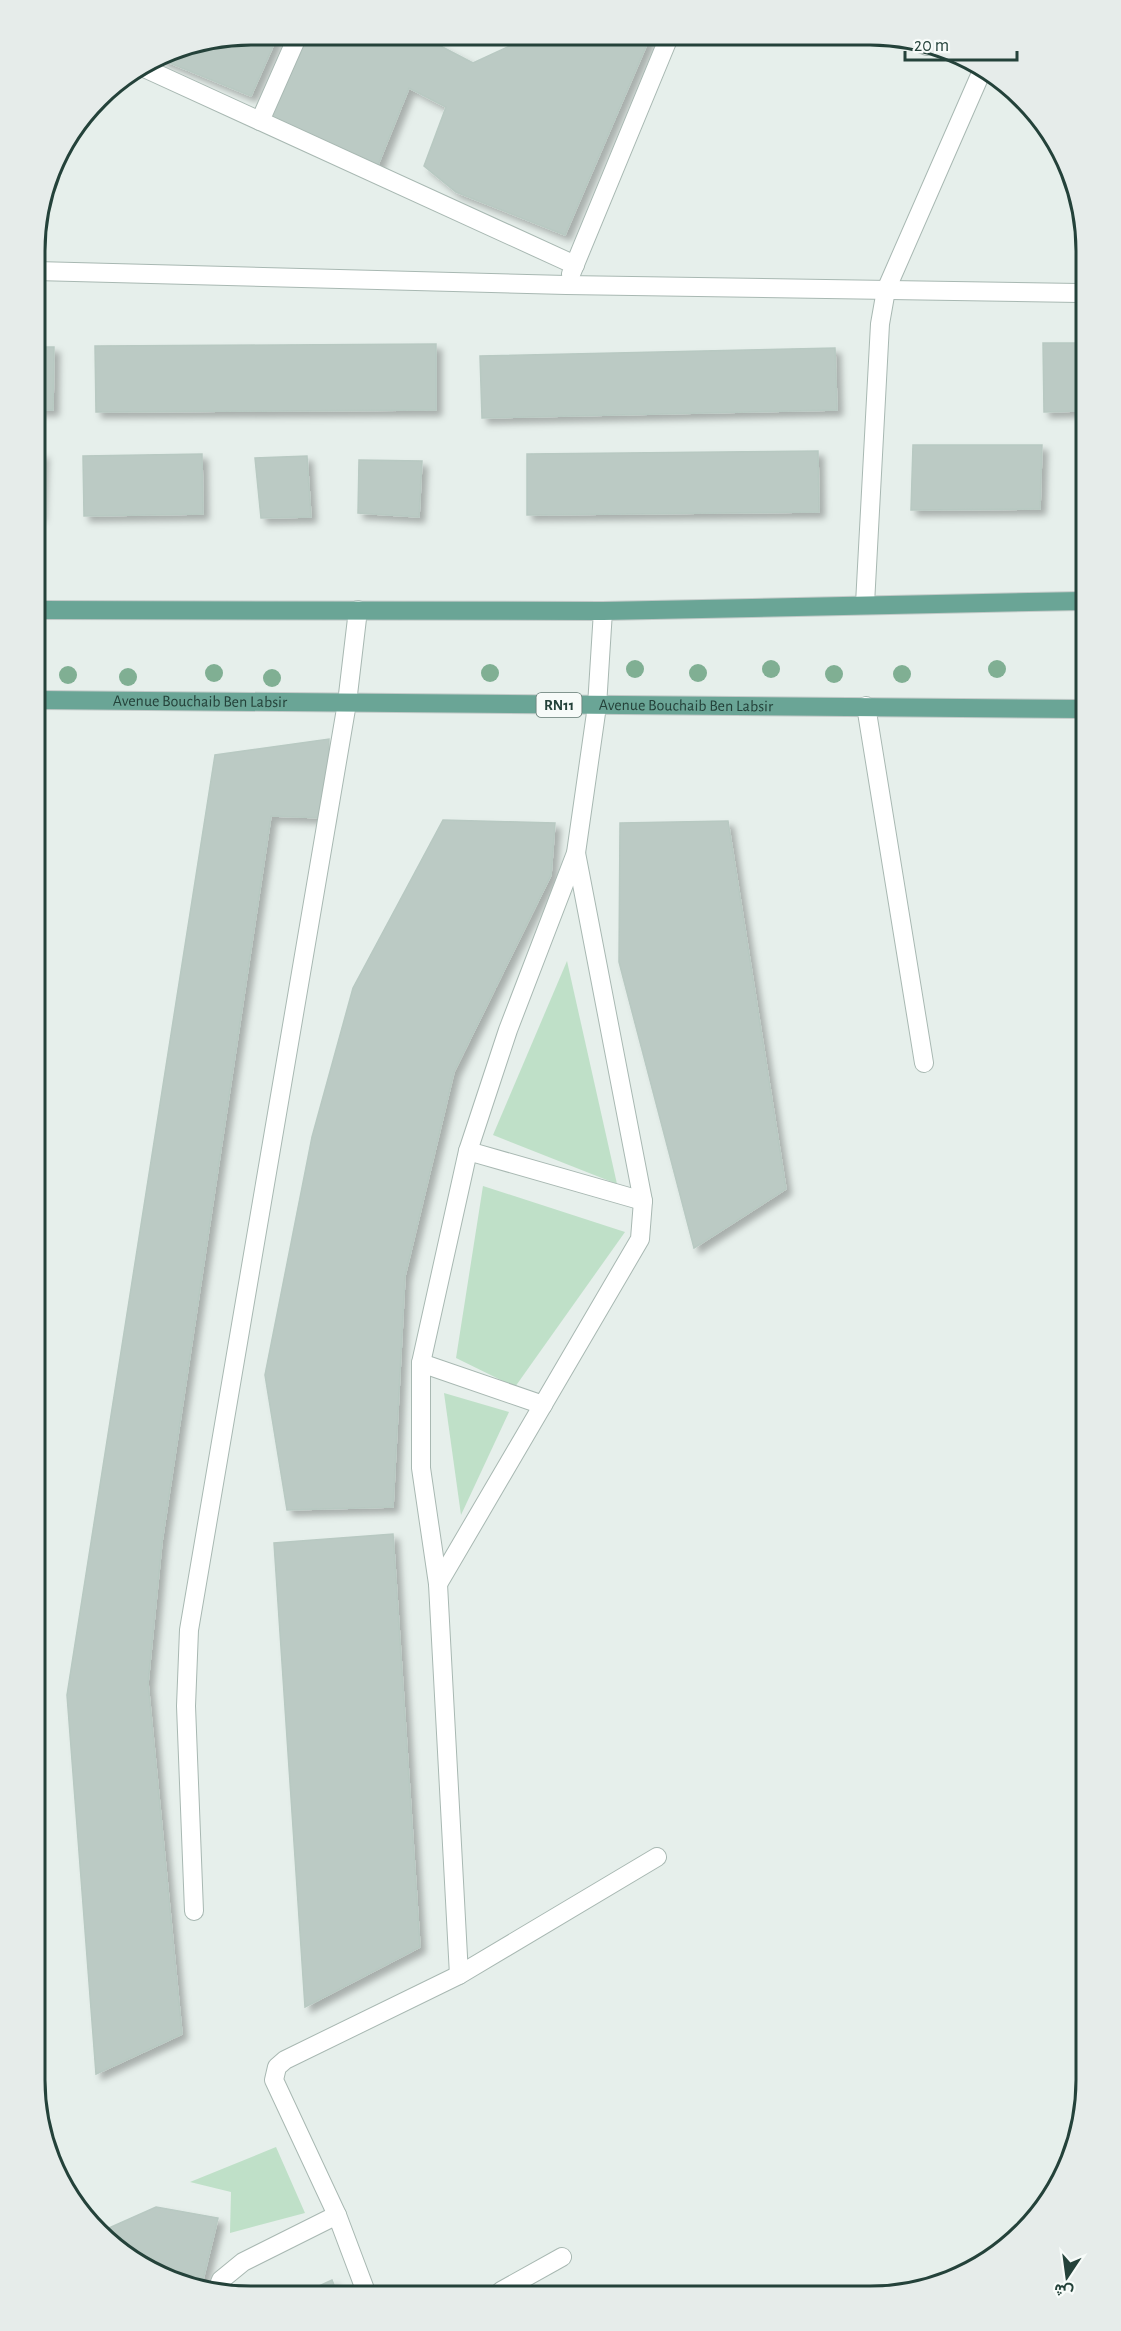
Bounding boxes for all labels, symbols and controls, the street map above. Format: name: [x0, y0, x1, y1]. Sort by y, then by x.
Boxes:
scale bar: [905, 24, 1018, 62]
text: 20 m: [914, 37, 949, 55]
street label: Avenue Bouchaib Ben Labsir: [113, 693, 288, 710]
road number: RN11: [536, 693, 582, 717]
street label: Avenue Bouchaib Ben Labsir: [599, 697, 774, 714]
north arrow: [1037, 2247, 1097, 2307]
text: ش: [1053, 2280, 1075, 2301]

